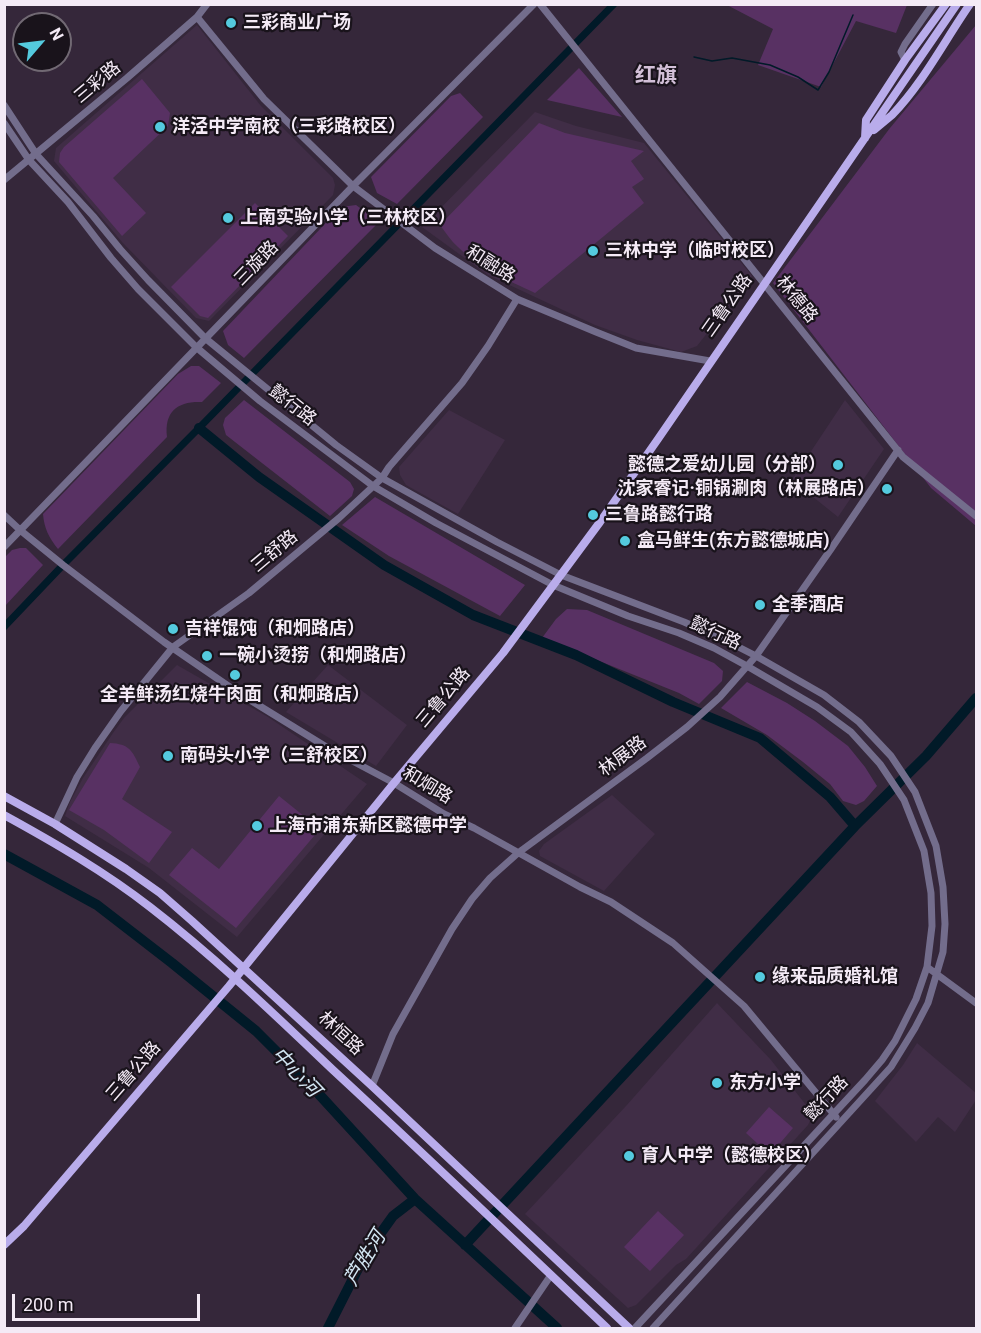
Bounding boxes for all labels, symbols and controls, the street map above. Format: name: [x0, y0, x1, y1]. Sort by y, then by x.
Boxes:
north arrow: [12, 12, 72, 72]
place label: 三彩商业广场: [243, 12, 351, 34]
marker: 三彩商业广场: [224, 16, 238, 30]
text: N: [46, 25, 68, 44]
street label: 三彩路: [70, 57, 126, 109]
district label: 红旗: [635, 64, 677, 90]
place label: 洋泾中学南校（三彩路校区）: [172, 116, 406, 138]
marker: 洋泾中学南校（三彩路校区）: [153, 120, 167, 134]
place label: 上南实验小学（三林校区）: [240, 207, 456, 229]
marker: 上南实验小学（三林校区）: [221, 211, 235, 225]
street label: 三旋路: [230, 237, 284, 291]
place label: 三林中学（临时校区）: [605, 240, 785, 262]
street label: 和融路: [461, 242, 519, 288]
marker: 三林中学（临时校区）: [586, 244, 600, 258]
street label: 三鲁公路: [699, 270, 757, 342]
street label: 林德路: [771, 272, 821, 328]
street label: 懿行路: [264, 381, 320, 431]
place label: 懿德之爱幼儿园（分部）: [628, 454, 826, 476]
marker: 懿德之爱幼儿园（分部）: [831, 458, 845, 472]
place label: 沈家睿记·铜锅涮肉（林展路店）: [618, 478, 875, 500]
marker: 沈家睿记·铜锅涮肉（林展路店）: [880, 482, 894, 496]
place label: 三鲁路懿行路: [605, 504, 713, 526]
marker: 三鲁路懿行路: [586, 508, 600, 522]
street label: 三舒路: [247, 526, 303, 578]
place label: 盒马鲜生(东方懿德城店): [637, 530, 830, 552]
marker: 盒马鲜生(东方懿德城店): [618, 534, 632, 548]
place label: 全季酒店: [772, 594, 844, 616]
marker: 全季酒店: [753, 598, 767, 612]
street label: 懿行路: [686, 613, 744, 655]
place label: 吉祥馄饨（和炯路店）: [185, 618, 365, 640]
marker: 吉祥馄饨（和炯路店）: [166, 622, 180, 636]
place label: 一碗小烫捞（和炯路店）: [219, 645, 417, 667]
marker: 一碗小烫捞（和炯路店）: [200, 649, 214, 663]
street label: 三鲁公路: [413, 663, 475, 733]
marker: 全羊鲜汤红烧牛肉面（和炯路店）: [228, 668, 242, 682]
place label: 全羊鲜汤红烧牛肉面（和炯路店）: [100, 684, 370, 706]
street label: 林展路: [595, 732, 651, 782]
place label: 南码头小学（三舒校区）: [180, 745, 378, 767]
marker: 南码头小学（三舒校区）: [161, 749, 175, 763]
street label: 和炯路: [398, 763, 456, 809]
place label: 上海市浦东新区懿德中学: [269, 815, 467, 837]
marker: 上海市浦东新区懿德中学: [250, 819, 264, 833]
place label: 缘来品质婚礼馆: [772, 966, 898, 988]
marker: 缘来品质婚礼馆: [753, 970, 767, 984]
street label: 林恒路: [313, 1008, 367, 1060]
street label: 三鲁公路: [102, 1038, 166, 1106]
water label: 中心河: [266, 1043, 324, 1103]
place label: 东方小学: [729, 1072, 801, 1094]
street label: 懿行路: [801, 1072, 853, 1126]
marker: 东方小学: [710, 1076, 724, 1090]
place label: 育人中学（懿德校区）: [641, 1145, 821, 1167]
marker: 育人中学（懿德校区）: [622, 1149, 636, 1163]
water label: 芦胜河: [340, 1227, 392, 1291]
scale bar: [15, 1282, 202, 1320]
text: 200 m: [23, 1294, 74, 1315]

